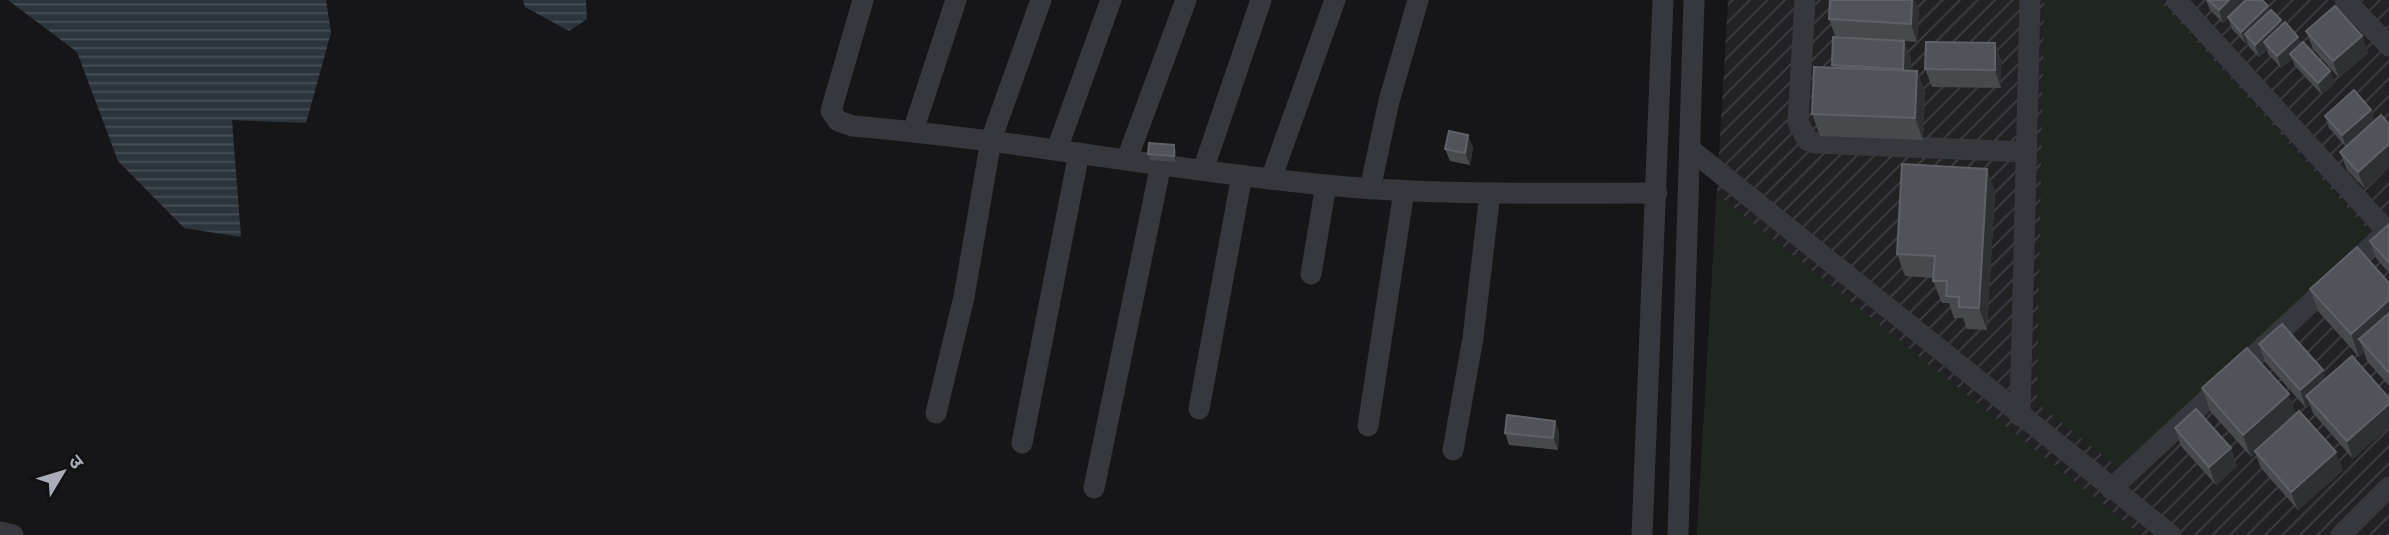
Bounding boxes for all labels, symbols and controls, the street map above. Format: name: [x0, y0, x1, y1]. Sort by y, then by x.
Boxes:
north arrow: [28, 437, 98, 507]
text: उ: [64, 450, 89, 474]

